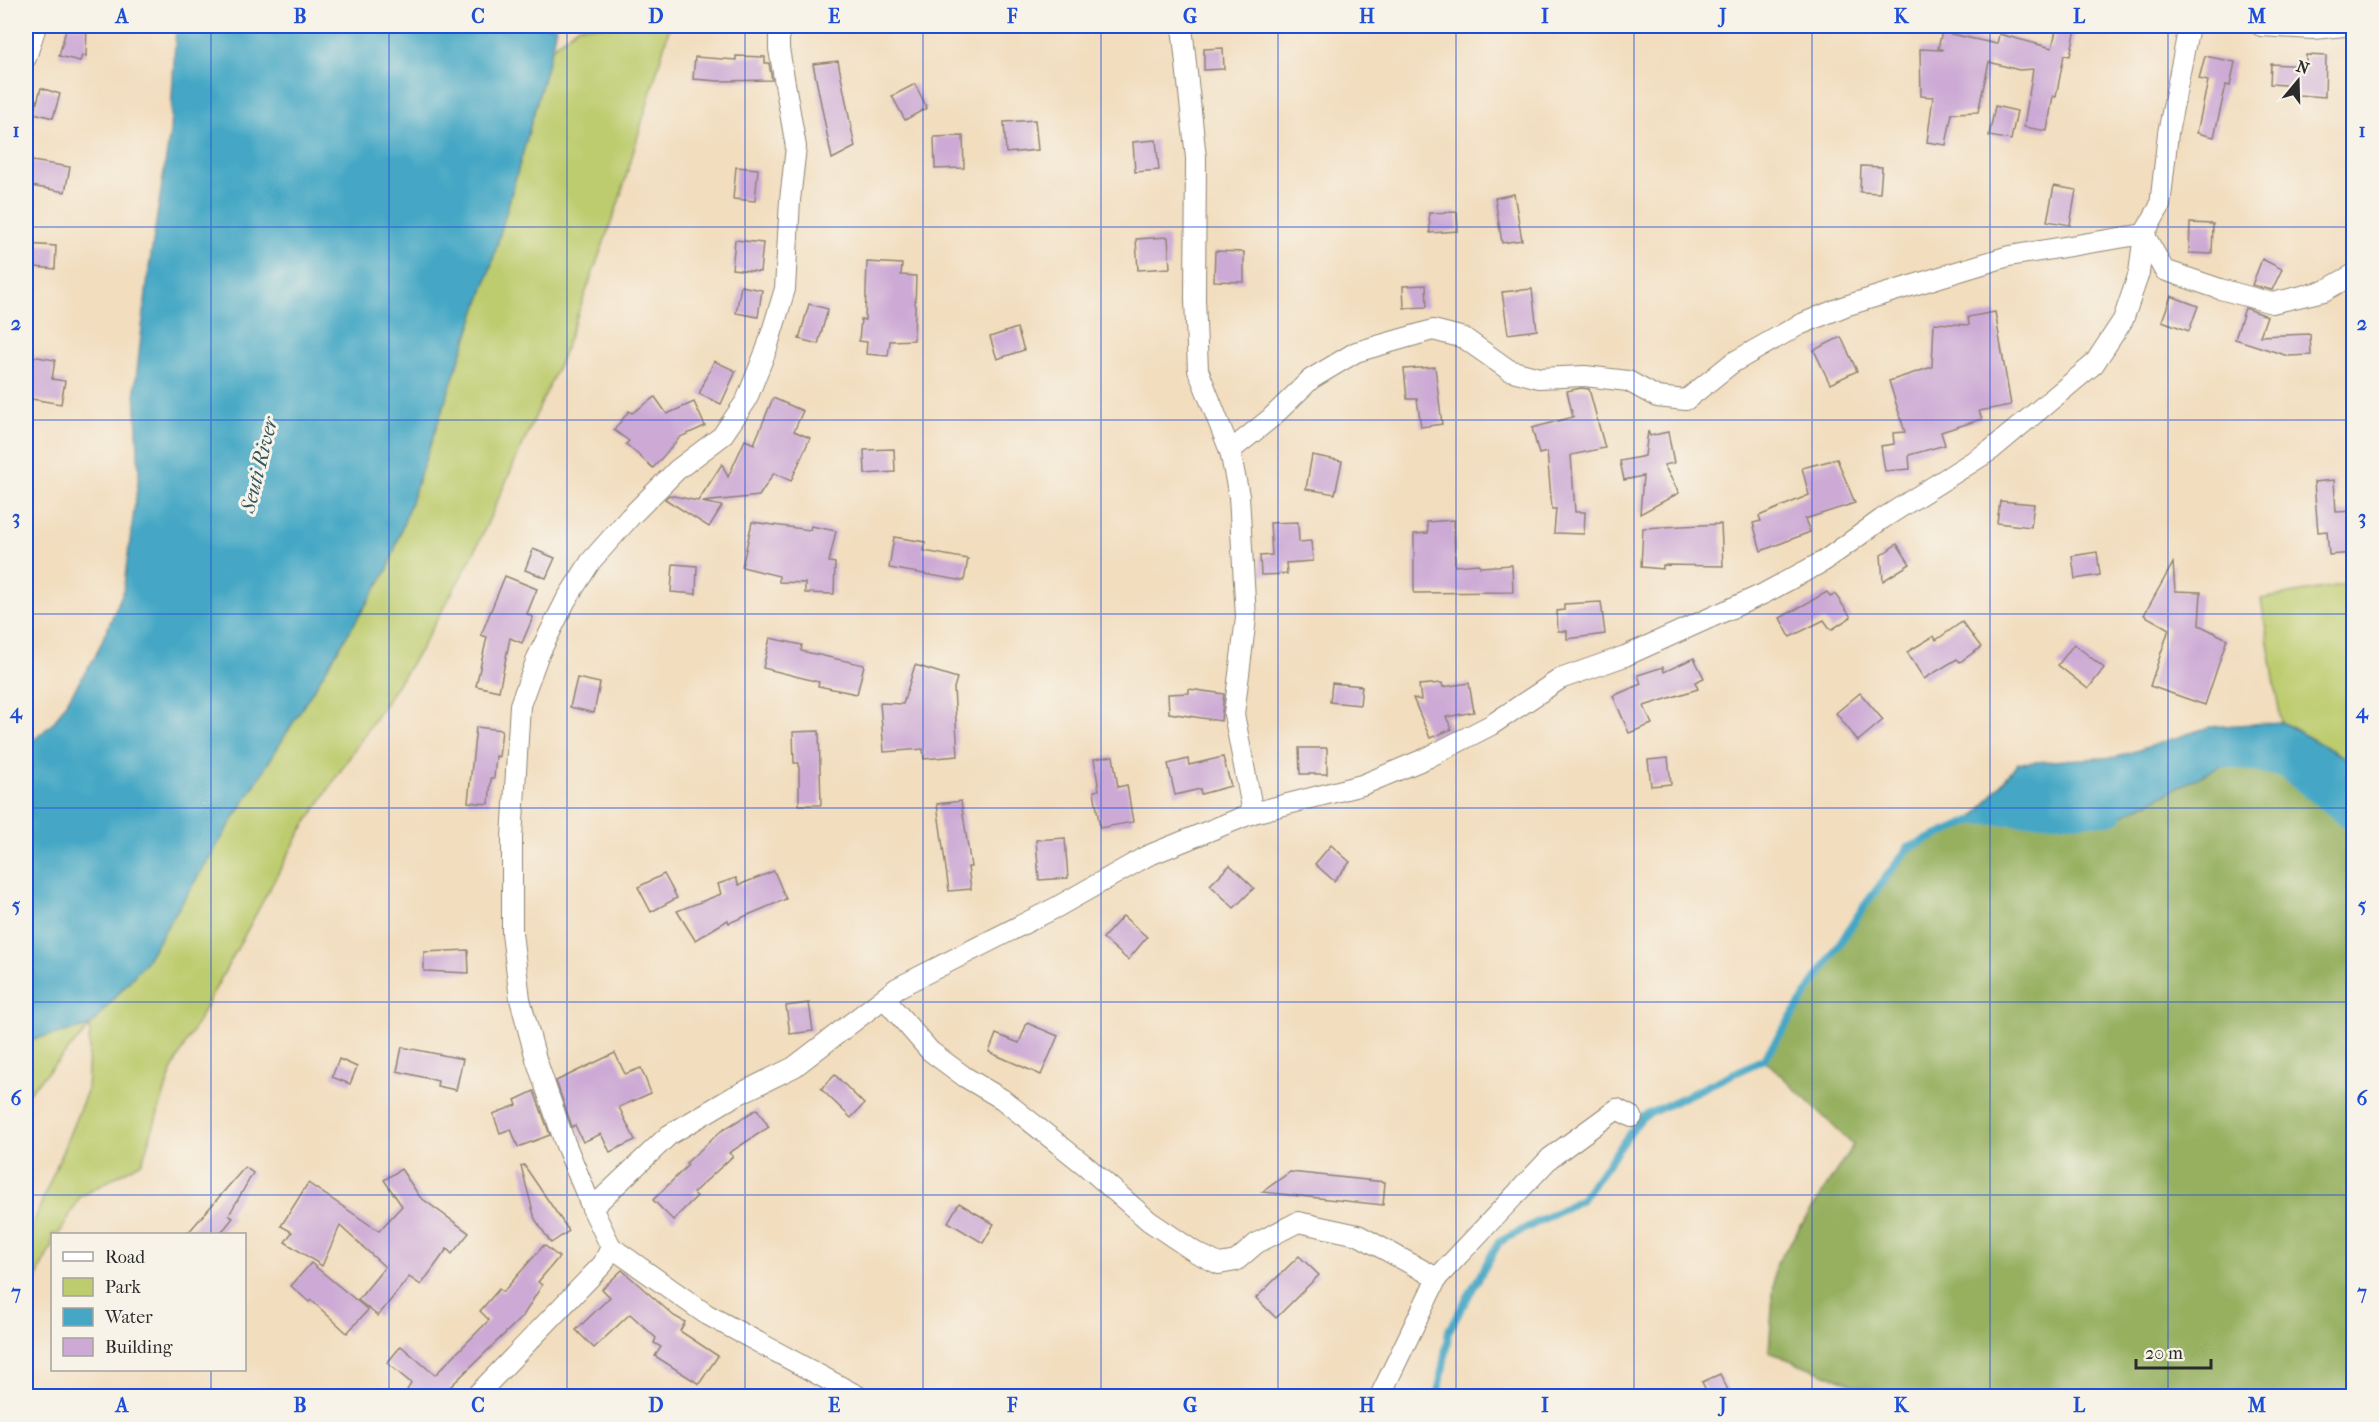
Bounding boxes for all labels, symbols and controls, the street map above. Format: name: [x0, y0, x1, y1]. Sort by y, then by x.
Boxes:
text: A: [114, 5, 130, 28]
text: B: [293, 5, 307, 28]
text: C: [471, 5, 485, 28]
text: D: [648, 5, 664, 28]
text: E: [828, 5, 840, 28]
text: F: [1006, 5, 1018, 28]
text: G: [1183, 5, 1197, 28]
text: H: [1359, 5, 1375, 28]
text: I: [1541, 5, 1549, 28]
text: J: [1717, 5, 1727, 28]
text: K: [1894, 5, 1910, 28]
text: L: [2073, 5, 2086, 28]
text: M: [2247, 5, 2267, 28]
north arrow: [2268, 51, 2328, 111]
text: N: [2294, 56, 2312, 79]
text: 1: [12, 119, 20, 142]
text: 1: [2358, 119, 2366, 142]
text: 2: [11, 312, 21, 335]
text: 2: [2357, 312, 2367, 335]
water label: Seuti River: [235, 413, 283, 516]
text: 3: [12, 506, 20, 529]
text: 3: [2358, 506, 2366, 529]
text: 4: [9, 700, 23, 724]
text: 4: [2355, 700, 2369, 724]
text: 5: [12, 894, 21, 917]
text: 5: [2358, 894, 2367, 917]
text: 6: [11, 1087, 23, 1110]
text: 6: [2357, 1087, 2369, 1110]
legend: [51, 1233, 246, 1371]
text: Road: [105, 1247, 145, 1268]
text: Park: [105, 1277, 142, 1298]
text: 7: [10, 1281, 21, 1304]
text: 7: [2356, 1281, 2367, 1304]
text: Water: [104, 1307, 153, 1328]
scale bar: [2136, 1332, 2211, 1370]
text: Building: [105, 1337, 173, 1358]
text: 20 m: [2145, 1343, 2183, 1364]
text: A: [114, 1394, 130, 1417]
text: B: [293, 1394, 307, 1417]
text: C: [471, 1394, 485, 1417]
text: D: [648, 1394, 664, 1417]
text: E: [828, 1394, 840, 1417]
text: F: [1006, 1394, 1018, 1417]
text: G: [1183, 1394, 1197, 1417]
text: H: [1359, 1394, 1375, 1417]
text: I: [1541, 1394, 1549, 1417]
text: J: [1717, 1394, 1727, 1417]
text: K: [1894, 1394, 1910, 1417]
text: L: [2073, 1394, 2086, 1417]
text: M: [2247, 1394, 2267, 1417]

